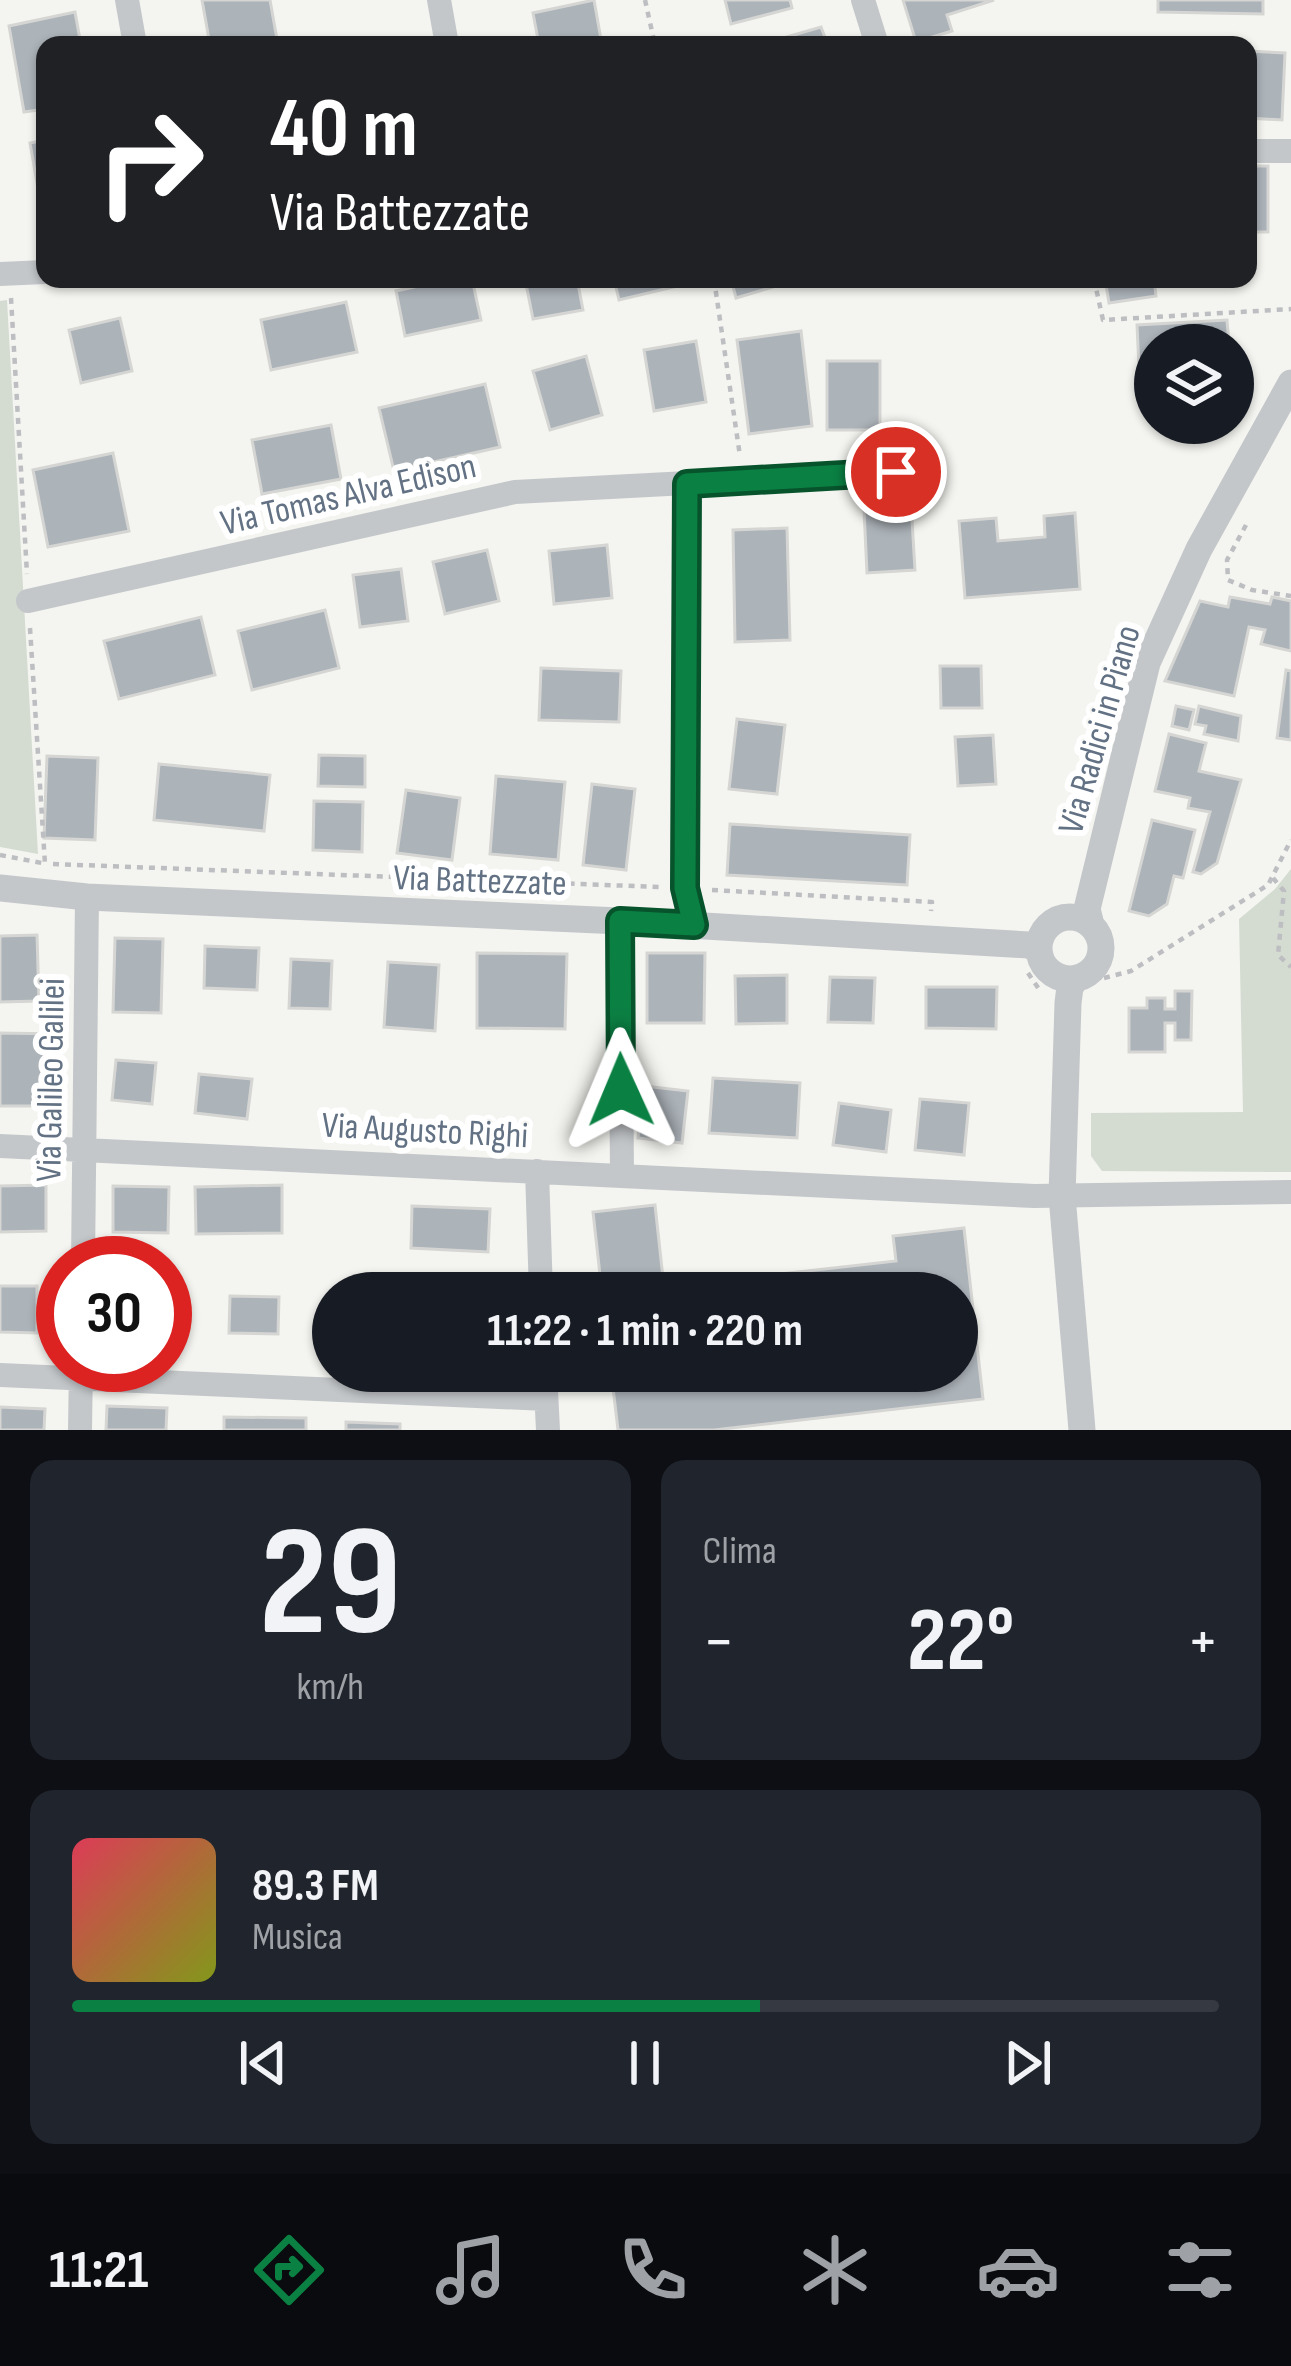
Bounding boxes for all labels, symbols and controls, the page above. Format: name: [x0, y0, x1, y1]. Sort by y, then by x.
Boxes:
text: 40 m: [270, 79, 418, 180]
icon: right: [72, 84, 228, 240]
text: Via Battezzate: [270, 181, 530, 246]
map controls: [1134, 324, 1254, 444]
button: layers: [1134, 324, 1254, 444]
pin: [845, 421, 947, 523]
icon: arrive: [863, 439, 929, 505]
street label: Via Tomas Alva Edison: [217, 445, 480, 546]
street label: Via Radici in Piano: [1050, 620, 1151, 839]
street label: Via Battezzate: [392, 857, 567, 906]
street label: Via Galileo Galilei: [28, 978, 75, 1182]
position arrow: [558, 1027, 684, 1153]
street label: Via Augusto Righi: [321, 1105, 529, 1158]
speed limit sign: 30: [36, 1236, 192, 1392]
text: 11:22 · 1 min · 220 m: [487, 1304, 803, 1359]
text: 29: [259, 1492, 401, 1679]
text: Clima: [703, 1528, 777, 1575]
text: 22°: [907, 1588, 1014, 1696]
text: −: [703, 1603, 735, 1682]
text: +: [1187, 1603, 1219, 1682]
text: km/h: [297, 1664, 364, 1711]
text: 89.3 FM: [252, 1859, 379, 1914]
text: Musica: [252, 1914, 343, 1961]
icon: previous: [230, 2030, 296, 2096]
icon: pause: [612, 2030, 678, 2096]
icon: next: [995, 2030, 1061, 2096]
icon: directions: [247, 2228, 331, 2312]
icon: music: [429, 2228, 513, 2312]
icon: phone: [611, 2228, 695, 2312]
icon: climate: [793, 2228, 877, 2312]
icon: car: [976, 2228, 1060, 2312]
icon: filters: [1158, 2228, 1242, 2312]
text: 11:21: [49, 2238, 148, 2303]

